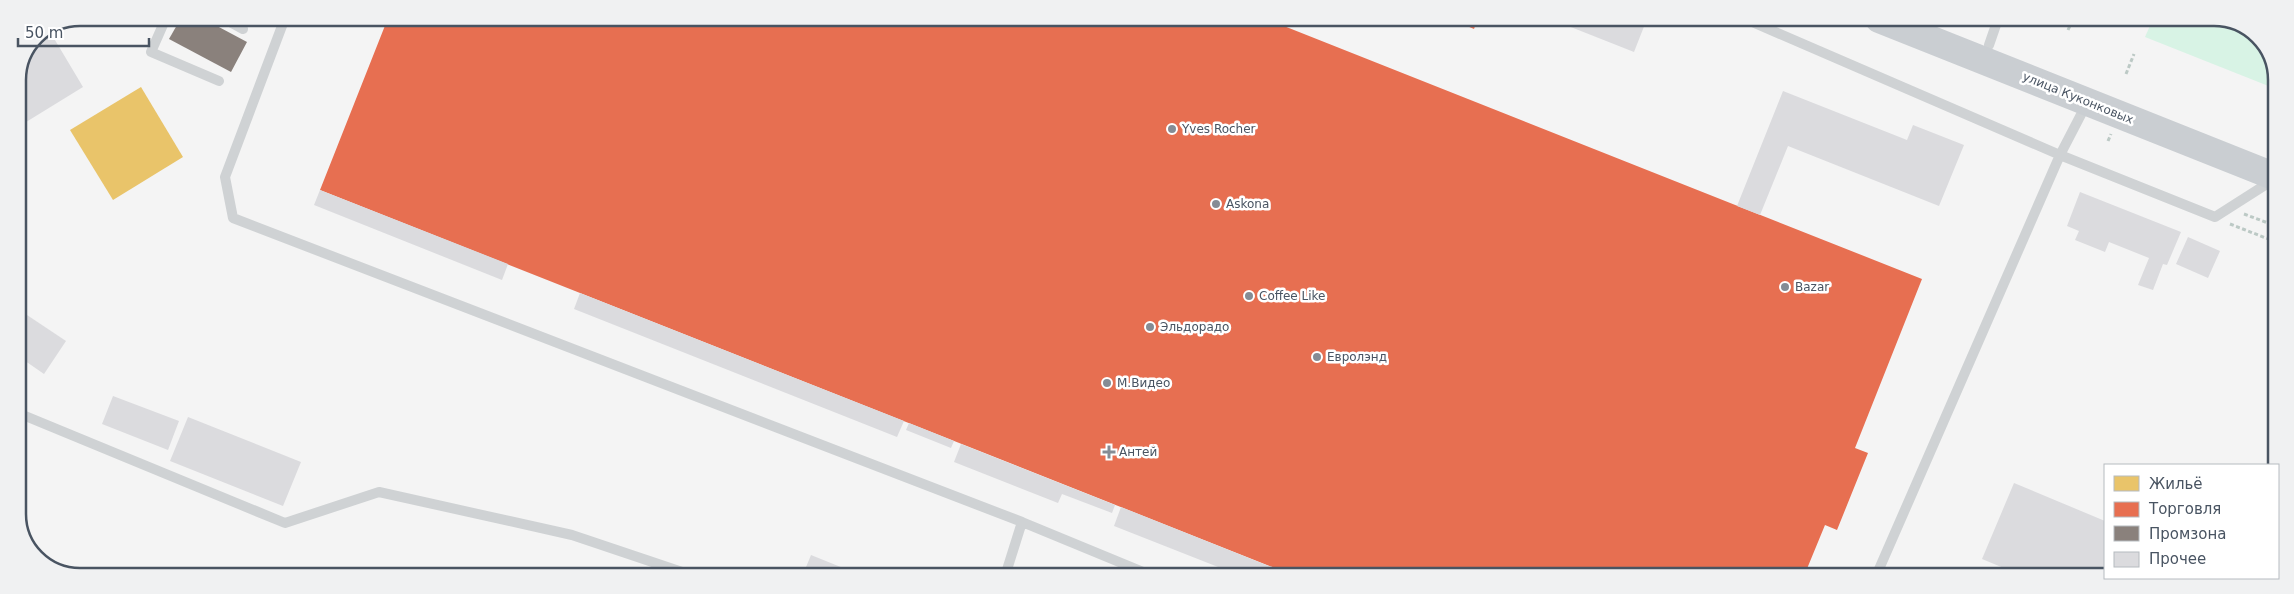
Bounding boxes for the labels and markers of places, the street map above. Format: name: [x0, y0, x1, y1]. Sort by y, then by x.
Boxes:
place label: Yves Rocher: [1181, 122, 1256, 136]
marker: Yves Rocher: [1166, 123, 1178, 135]
place label: Askona: [1226, 197, 1269, 211]
marker: Askona: [1210, 198, 1222, 210]
place label: Bazar: [1795, 280, 1829, 294]
marker: Bazar: [1779, 281, 1791, 293]
place label: Coffee Like: [1259, 289, 1326, 303]
marker: Coffee Like: [1243, 290, 1255, 302]
place label: Эльдорадо: [1160, 320, 1229, 334]
marker: Эльдорадо: [1144, 321, 1156, 333]
place label: Евролэнд: [1327, 350, 1387, 364]
marker: Евролэнд: [1311, 351, 1323, 363]
place label: М.Видео: [1117, 376, 1170, 390]
marker: М.Видео: [1101, 377, 1113, 389]
place label: Антей: [1119, 445, 1157, 459]
marker: Антей: [1103, 446, 1115, 458]

